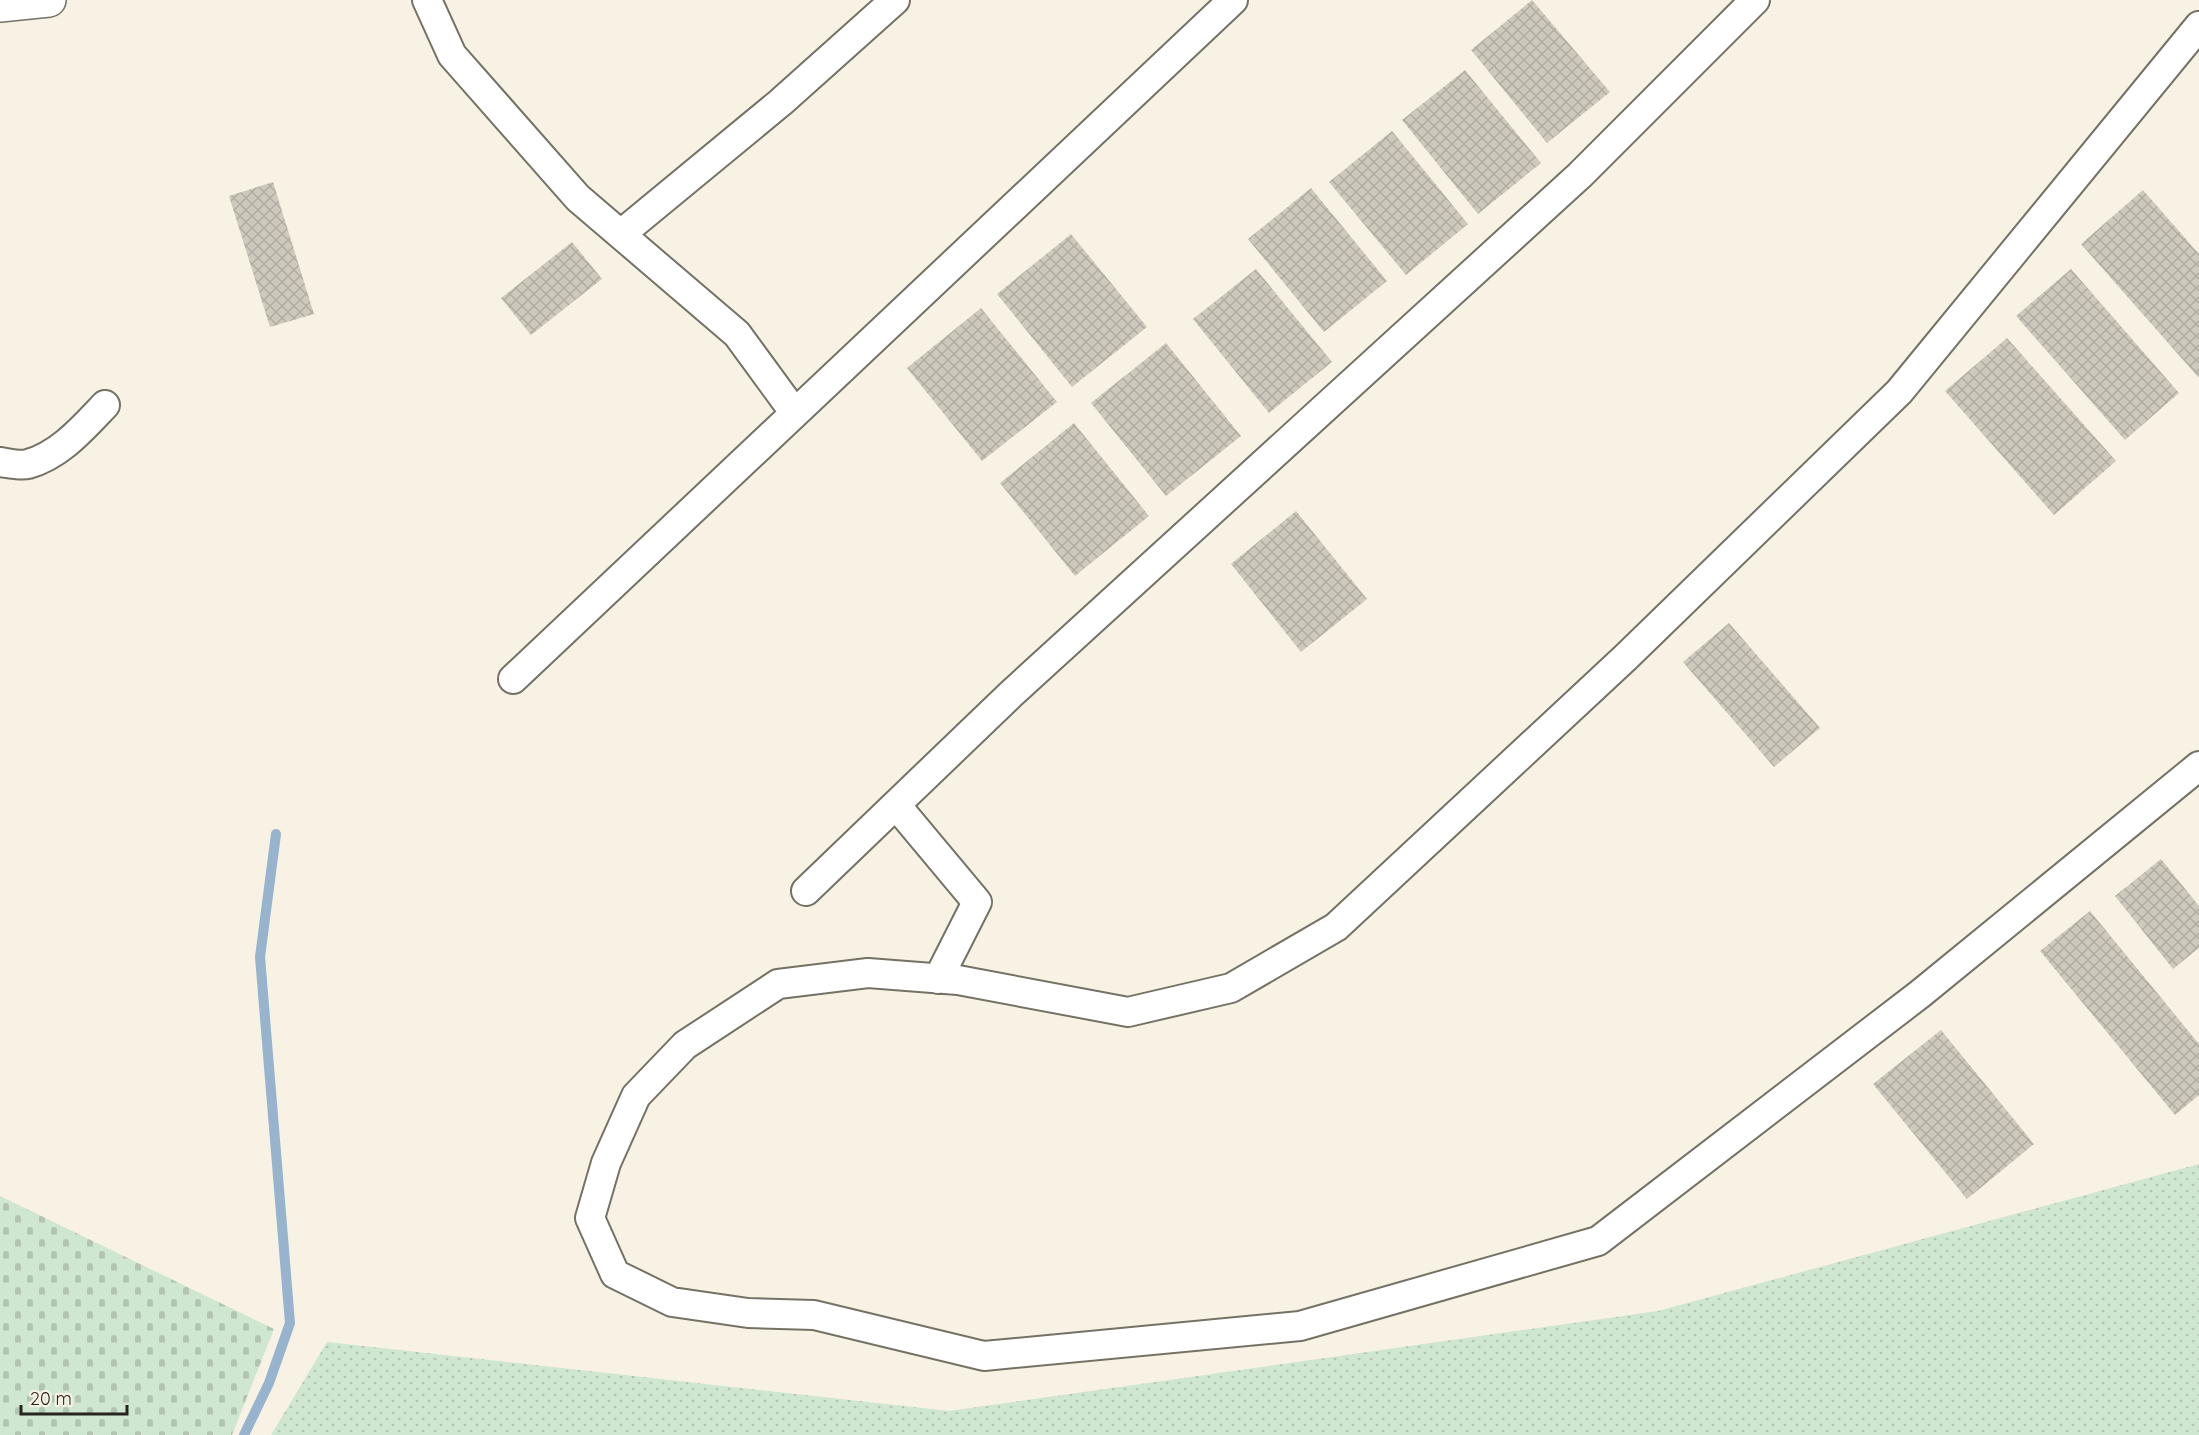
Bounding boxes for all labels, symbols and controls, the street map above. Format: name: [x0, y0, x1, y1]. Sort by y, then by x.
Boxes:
scale bar: [21, 1378, 128, 1416]
text: 20 m: [30, 1387, 72, 1410]

